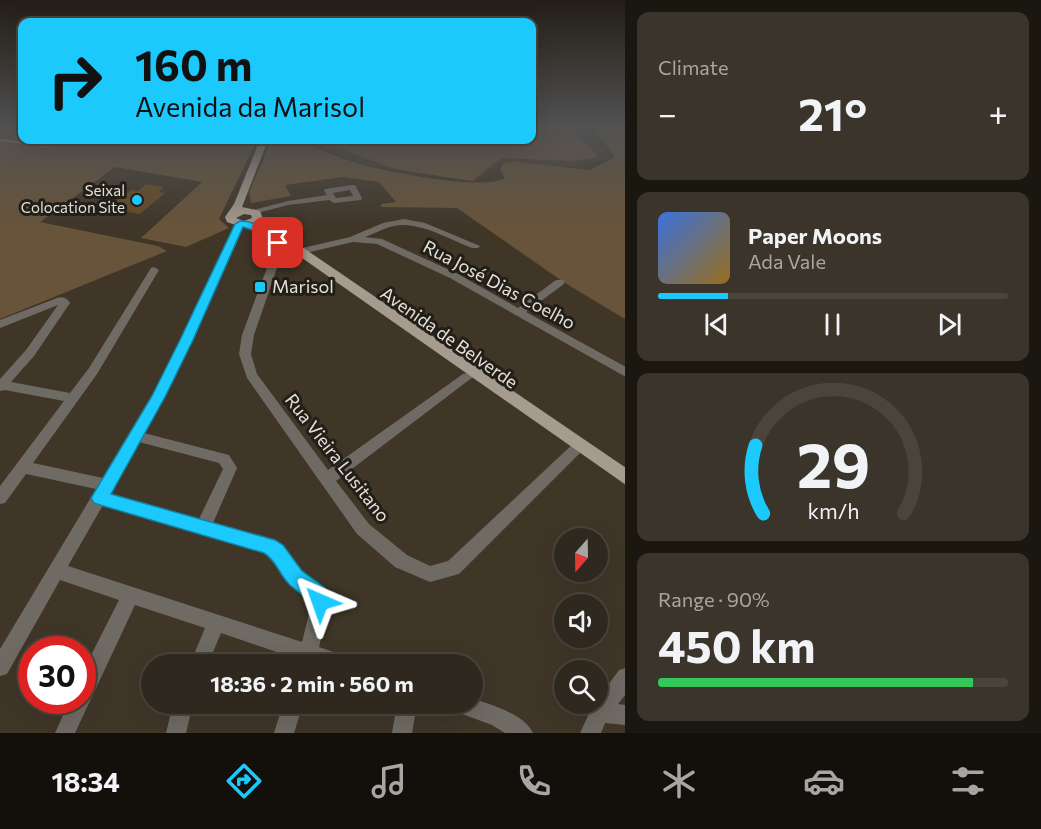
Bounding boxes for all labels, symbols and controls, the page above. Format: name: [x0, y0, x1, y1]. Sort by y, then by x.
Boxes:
text: 160 m: [135, 38, 253, 90]
icon: right: [36, 42, 114, 120]
text: Climate: [658, 55, 728, 79]
text: 21°: [798, 85, 867, 140]
text: Avenida da Marisol: [135, 90, 365, 123]
text: −: [658, 92, 677, 133]
text: +: [989, 92, 1008, 133]
place label: Seixal Colocation Site: [21, 181, 125, 216]
marker: Seixal Colocation Site: [130, 193, 144, 207]
pin: [252, 217, 303, 268]
text: Paper Moons: [748, 222, 882, 249]
icon: arrive: [261, 226, 294, 259]
street label: Rua José Dias Coelho: [420, 235, 579, 333]
text: Ada Vale: [748, 249, 826, 273]
place label: Marisol: [272, 275, 334, 297]
marker: Marisol: [253, 280, 267, 294]
street label: Avenida de Belverde: [377, 282, 522, 393]
icon: previous: [700, 308, 733, 341]
icon: pause: [816, 308, 849, 341]
icon: next: [933, 308, 966, 341]
street label: Rua Vieira Lusitano: [281, 389, 395, 526]
text: 29: [796, 425, 870, 501]
text: km/h: [807, 497, 859, 523]
north arrow: [554, 528, 608, 582]
map controls: [554, 528, 608, 714]
position arrow: [288, 570, 352, 634]
text: Range · 90%: [658, 587, 770, 611]
button: sound: [554, 594, 608, 648]
text: 450 km: [658, 617, 815, 672]
speed limit sign: 30: [18, 636, 96, 714]
button: search: [554, 660, 608, 714]
text: 18:36 · 2 min · 560 m: [210, 670, 414, 697]
icon: directions: [223, 760, 265, 802]
icon: music: [368, 760, 410, 802]
icon: phone: [513, 760, 555, 802]
icon: climate: [658, 760, 700, 802]
icon: car: [803, 760, 845, 802]
icon: filters: [947, 760, 989, 802]
text: 18:34: [51, 765, 120, 798]

